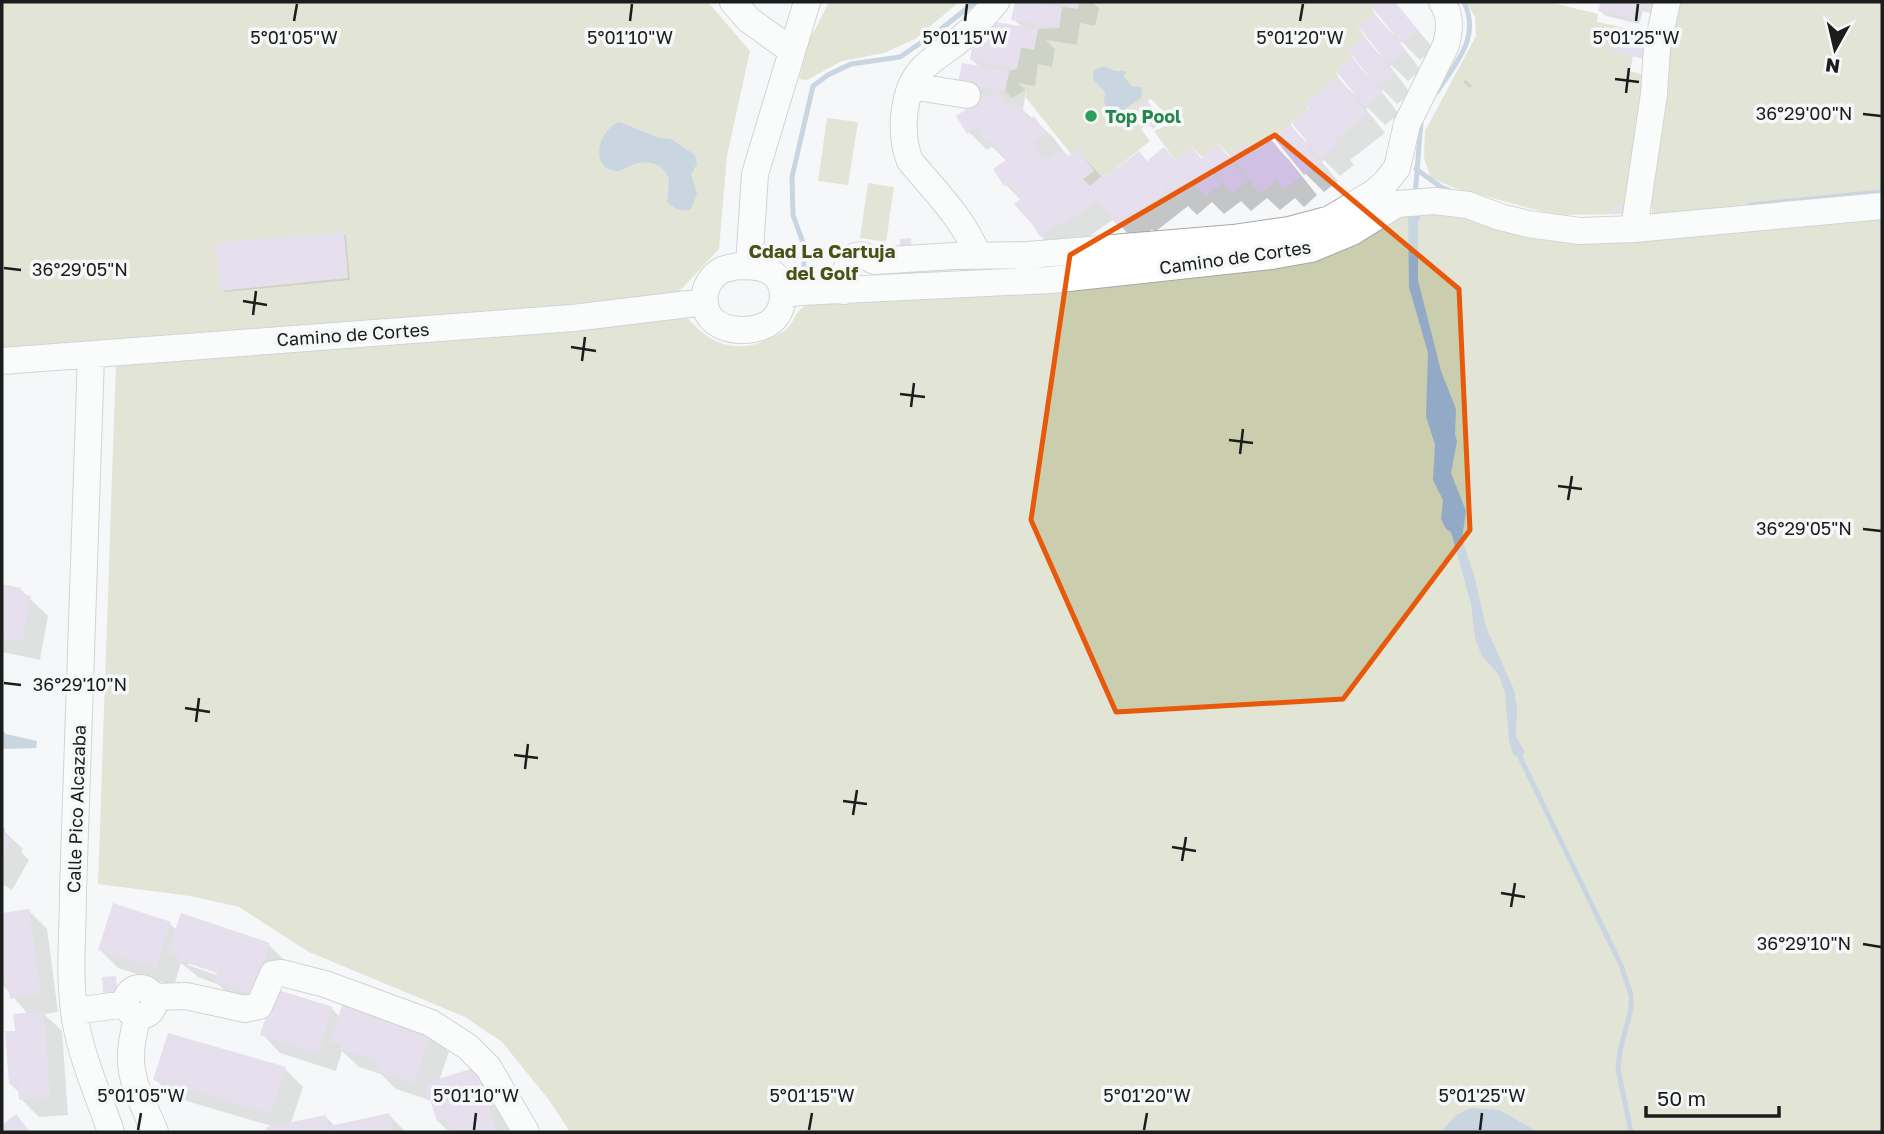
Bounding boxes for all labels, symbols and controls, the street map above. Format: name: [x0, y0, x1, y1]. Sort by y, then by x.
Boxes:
north arrow: [1800, 14, 1870, 84]
text: 5°01'05"W: [250, 26, 338, 48]
text: 5°01'10"W: [587, 26, 673, 48]
text: 5°01'15"W: [922, 26, 1008, 48]
text: 5°01'20"W: [1256, 26, 1344, 48]
text: 5°01'25"W: [1593, 26, 1679, 48]
text: N: [1824, 54, 1841, 79]
text: 36°29'00"N: [1756, 102, 1852, 124]
place label: Top Pool: [1105, 105, 1181, 127]
marker: Top Pool: [1083, 108, 1099, 124]
street label: Camino de Cortes: [1158, 235, 1312, 279]
district label: Cdad La Cartuja del Golf: [749, 239, 895, 284]
text: 36°29'05"N: [32, 258, 128, 280]
street label: Camino de Cortes: [276, 318, 430, 350]
text: 36°29'05"N: [1756, 517, 1852, 539]
text: 36°29'10"N: [33, 673, 127, 695]
street label: Calle Pico Alcazaba: [62, 725, 90, 893]
text: 36°29'10"N: [1757, 932, 1851, 954]
scale bar: [1646, 1074, 1779, 1118]
text: 5°01'05"W: [97, 1084, 185, 1106]
text: 5°01'10"W: [433, 1084, 519, 1106]
text: 5°01'15"W: [769, 1084, 855, 1106]
text: 5°01'20"W: [1103, 1084, 1191, 1106]
text: 5°01'25"W: [1439, 1084, 1525, 1106]
text: 50 m: [1657, 1085, 1706, 1111]

